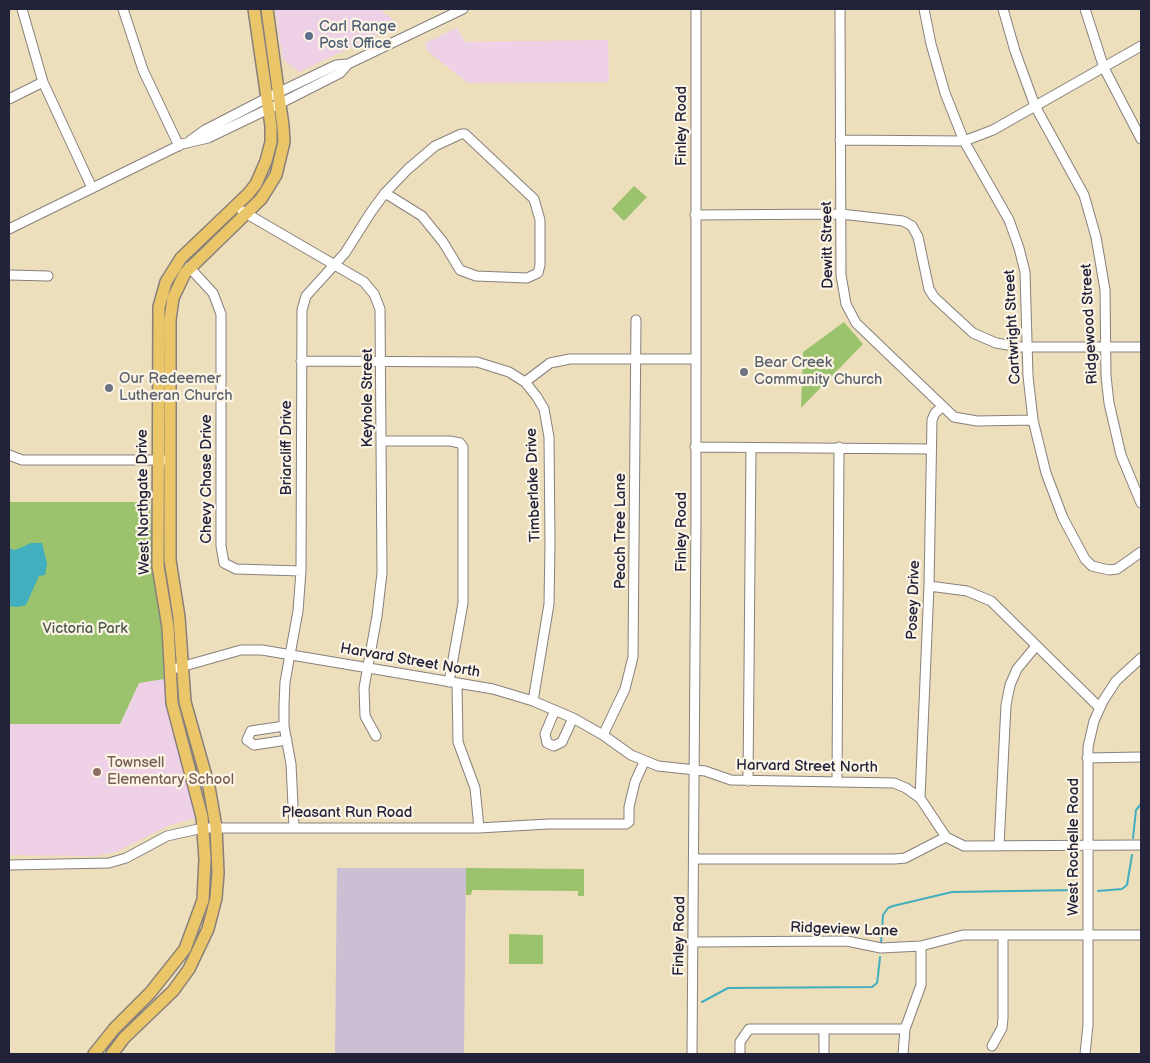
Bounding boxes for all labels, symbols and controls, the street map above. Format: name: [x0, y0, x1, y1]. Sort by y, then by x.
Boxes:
place label: Carl Range Post Office: [319, 18, 396, 53]
marker: Carl Range Post Office: [303, 30, 315, 42]
street label: Finley Road: [673, 86, 691, 166]
street label: Dewitt Street: [818, 201, 838, 289]
street label: Ridgewood Street: [1078, 263, 1102, 385]
street label: Cartwright Street: [1001, 269, 1025, 385]
street label: Keyhole Street: [359, 348, 377, 448]
place label: Bear Creek Community Church: [754, 354, 882, 389]
marker: Bear Creek Community Church: [738, 366, 750, 378]
place label: Our Redeemer Lutheran Church: [119, 370, 233, 405]
marker: Our Redeemer Lutheran Church: [103, 382, 115, 394]
street label: Briarcliff Drive: [278, 400, 296, 496]
street label: Chevy Chase Drive: [198, 414, 216, 544]
street label: Timberlake Drive: [523, 428, 545, 542]
street label: West Northgate Drive: [134, 429, 154, 575]
street label: Peach Tree Lane: [612, 473, 630, 589]
street label: Finley Road: [673, 492, 691, 572]
street label: Posey Drive: [904, 560, 924, 640]
park label: Victoria Park: [43, 620, 127, 638]
street label: Harvard Street North: [339, 640, 481, 682]
place label: Townsell Elementary School: [107, 754, 234, 789]
street label: Harvard Street North: [736, 757, 878, 777]
marker: Townsell Elementary School: [91, 766, 103, 778]
street label: West Rochelle Road: [1065, 778, 1083, 916]
street label: Pleasant Run Road: [282, 804, 412, 822]
street label: Finley Road: [670, 896, 690, 976]
street label: Ridgeview Lane: [790, 919, 898, 941]

